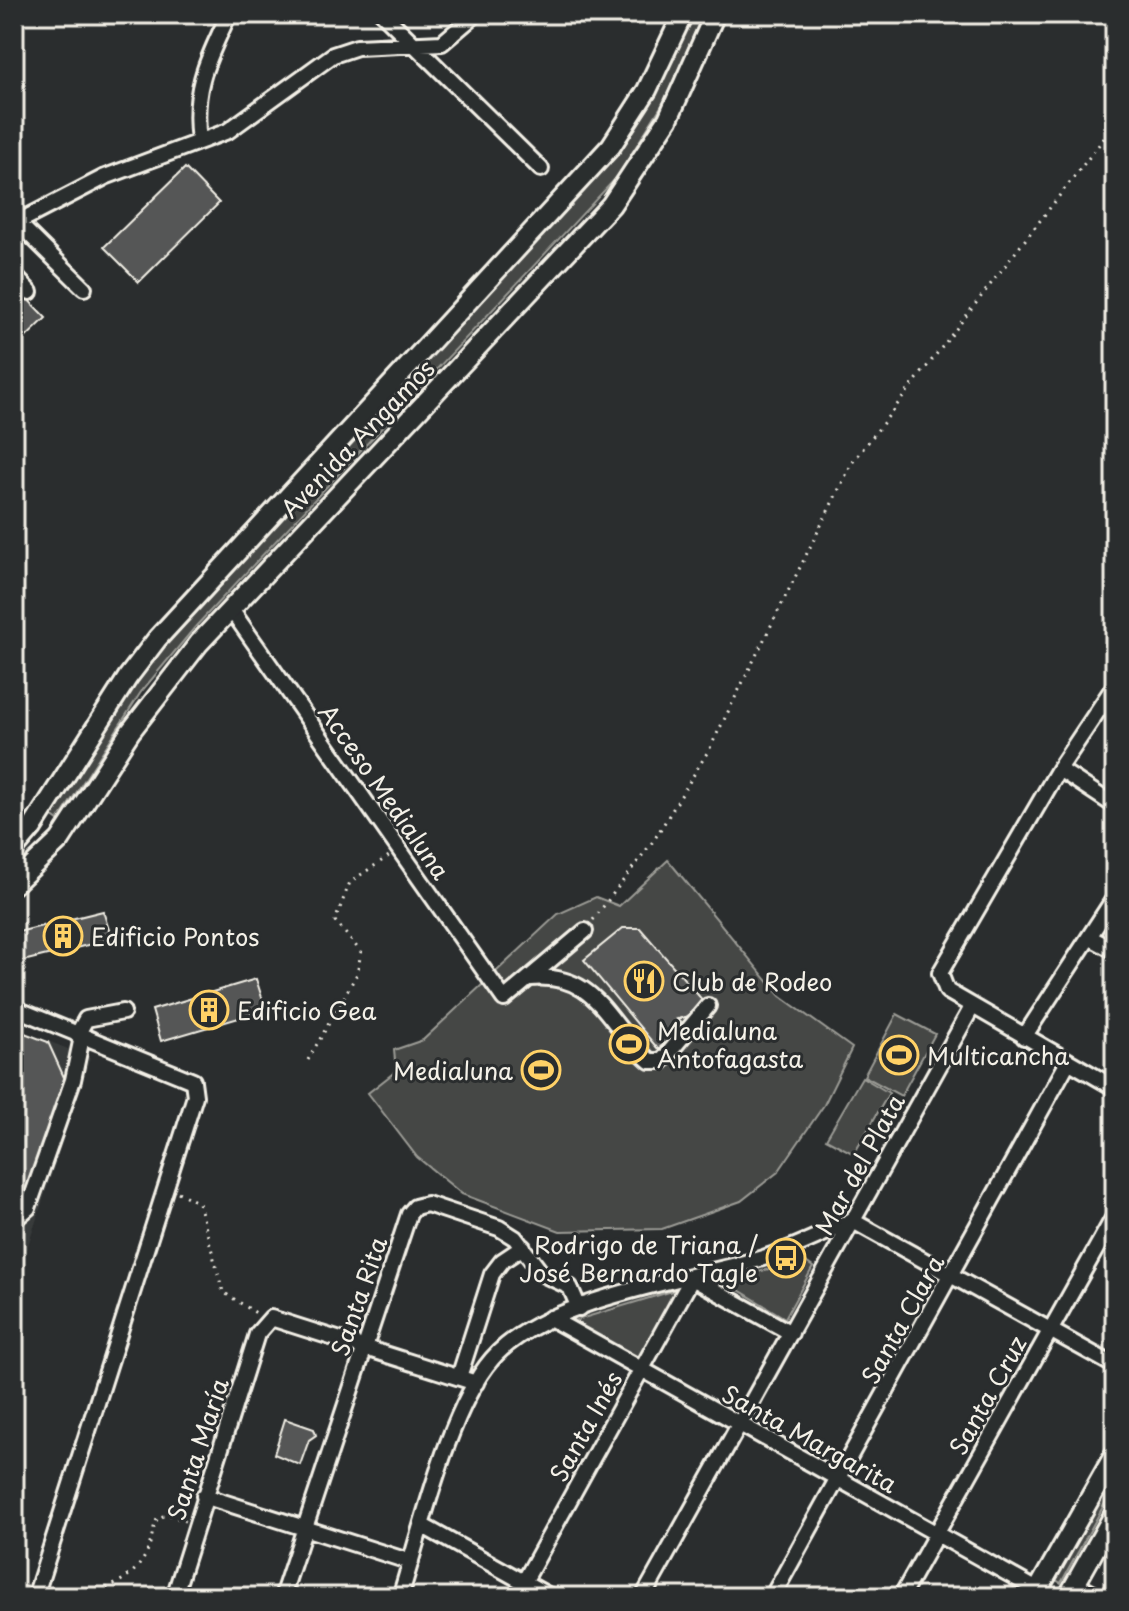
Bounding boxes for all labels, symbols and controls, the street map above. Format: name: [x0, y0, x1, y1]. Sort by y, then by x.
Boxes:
street label: Avenida Angamos: [272, 351, 442, 525]
street label: Acceso Medialuna: [311, 696, 459, 886]
building icon: Edificio Pontos: [42, 915, 84, 957]
place label: Edificio Pontos: [91, 918, 259, 954]
restaurant icon: Club de Rodeo: [623, 960, 665, 1002]
place label: Club de Rodeo: [672, 963, 832, 999]
building icon: Edificio Gea: [188, 989, 230, 1031]
place label: Edificio Gea: [237, 992, 377, 1028]
place label: Medialuna Antofagasta: [657, 1012, 803, 1076]
sports icon: Medialuna Antofagasta: [608, 1023, 650, 1065]
sports icon: Multicancha: [878, 1034, 920, 1076]
place label: Multicancha: [927, 1037, 1069, 1073]
sports icon: Medialuna: [520, 1049, 562, 1091]
place label: Medialuna: [393, 1052, 513, 1088]
street label: Mar del Plata: [805, 1087, 913, 1241]
place label: Rodrigo de Triana / José Bernardo Tagle: [519, 1226, 758, 1290]
street label: Santa Rita: [321, 1231, 395, 1361]
bus stop icon: Rodrigo de Triana / José Bernardo Tagle: [765, 1237, 807, 1279]
street label: Santa Clara: [852, 1248, 952, 1390]
street label: Santa Cruz: [939, 1329, 1035, 1461]
street label: Santa Inés: [540, 1364, 630, 1488]
street label: Santa María: [157, 1373, 237, 1525]
street label: Santa Margarita: [716, 1375, 904, 1501]

